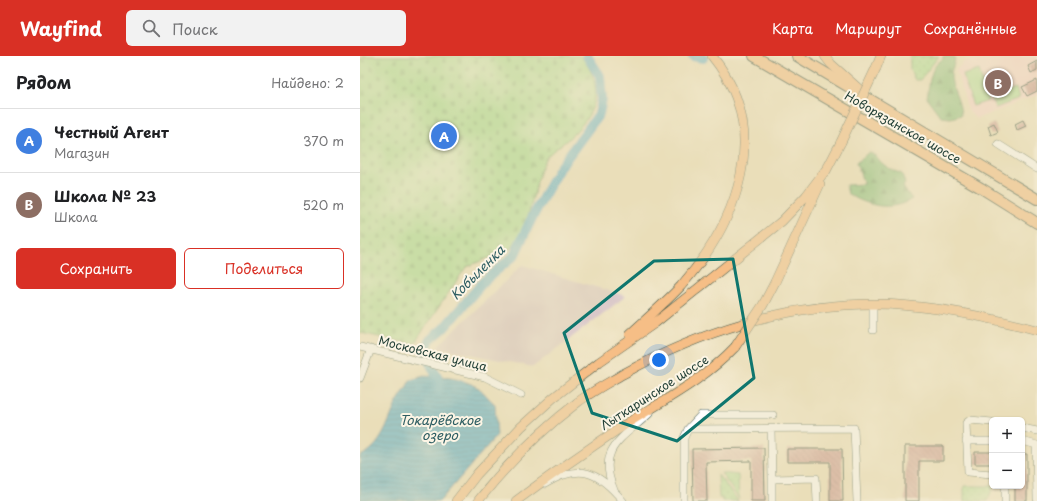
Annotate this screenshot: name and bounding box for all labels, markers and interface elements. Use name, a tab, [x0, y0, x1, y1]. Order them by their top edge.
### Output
search box	[126, 10, 406, 46]
text: Wayfind	[20, 14, 102, 42]
icon: search	[140, 17, 162, 39]
text: Поиск	[172, 17, 218, 40]
text: Карта	[772, 18, 813, 39]
text: Маршрут	[835, 18, 901, 39]
text: Сохранённые	[923, 18, 1017, 39]
pin: B	[985, 68, 1011, 98]
text: Рядом	[16, 69, 71, 95]
text: Найдено: 2	[271, 73, 344, 92]
street label: Новорязанское шоссе	[842, 86, 964, 168]
text: Честный Агент	[54, 120, 169, 143]
pin: A	[431, 121, 457, 151]
text: A	[24, 131, 34, 150]
text: 370 m	[303, 131, 344, 150]
text: Магазин	[54, 143, 110, 162]
text: Школа № 23	[54, 184, 156, 207]
text: B	[25, 195, 33, 214]
text: 520 m	[302, 195, 344, 214]
text: Школа	[54, 207, 98, 226]
water label: Кобыленка	[446, 240, 509, 303]
button: Сохранить	[16, 248, 176, 289]
button: Поделиться	[184, 248, 344, 289]
street label: Московская улица	[377, 331, 490, 375]
street label: Лыткаринское шоссе	[596, 350, 712, 434]
your location	[649, 350, 669, 370]
water label: Токарёвское озеро	[399, 410, 481, 444]
map controls	[989, 417, 1025, 489]
button: +	[989, 417, 1025, 453]
button: −	[989, 453, 1025, 489]

